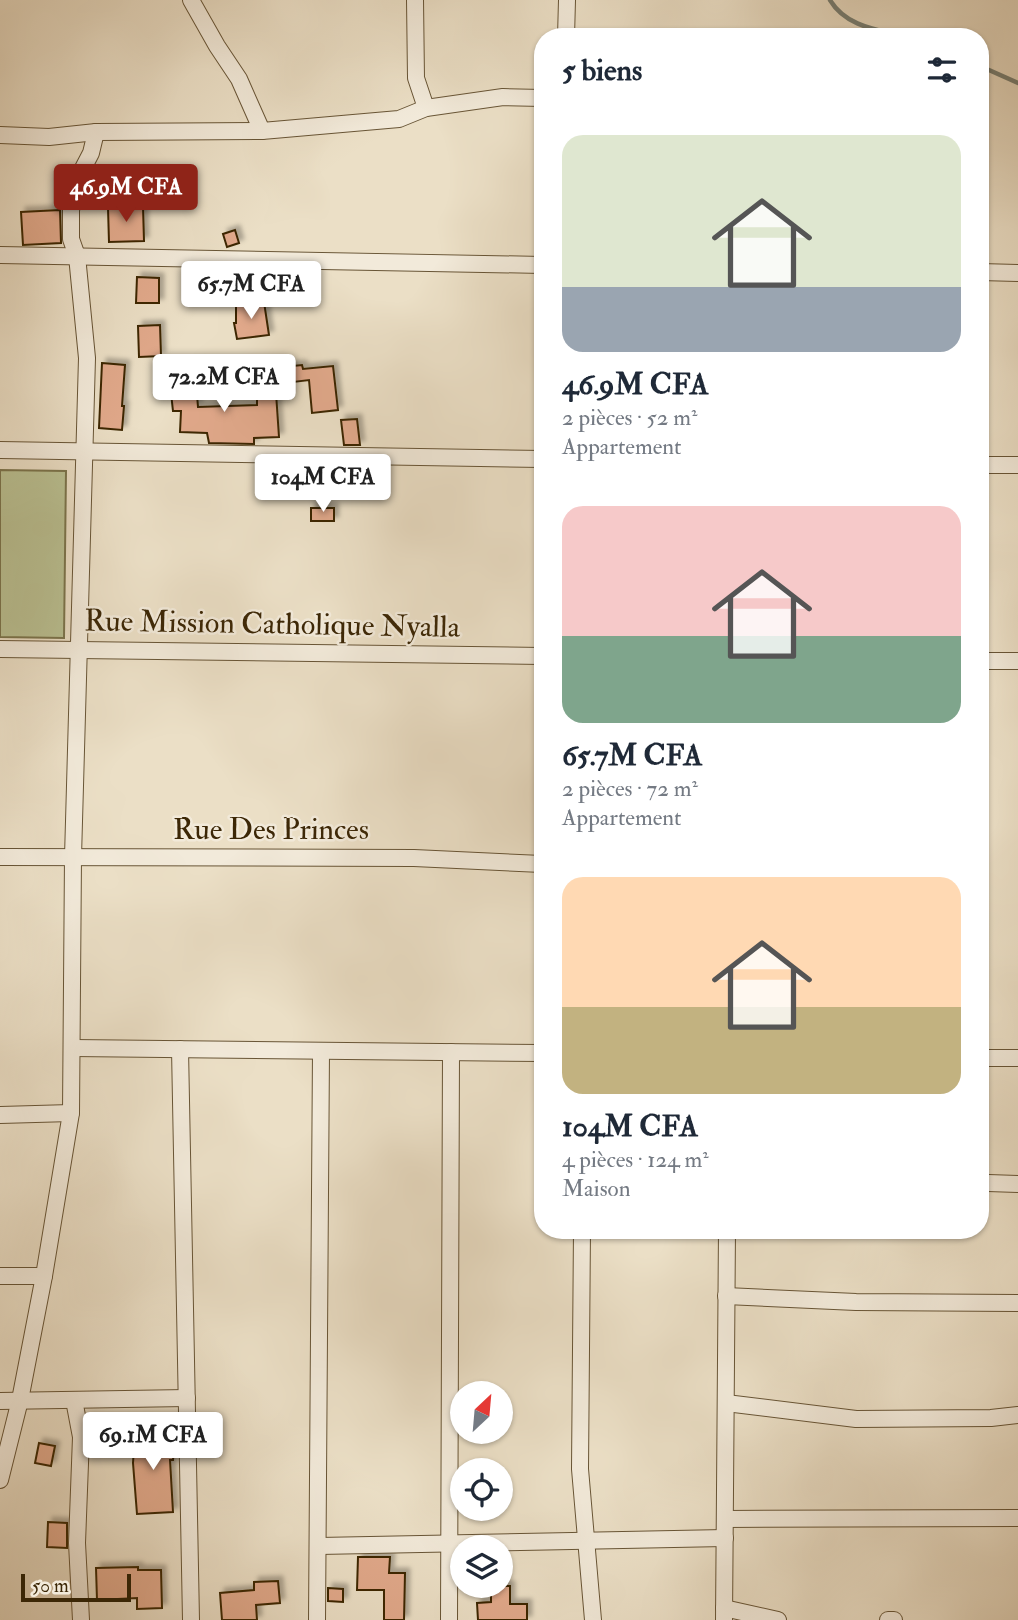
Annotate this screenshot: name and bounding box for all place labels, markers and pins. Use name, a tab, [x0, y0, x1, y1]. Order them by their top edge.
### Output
pin: 46.9M CFA	[46, 164, 206, 224]
pin: 65.7M CFA	[171, 262, 331, 321]
pin: 72.2M CFA	[144, 354, 304, 414]
pin: 104M CFA	[251, 454, 395, 514]
pin: 69.1M CFA	[73, 1412, 233, 1472]

